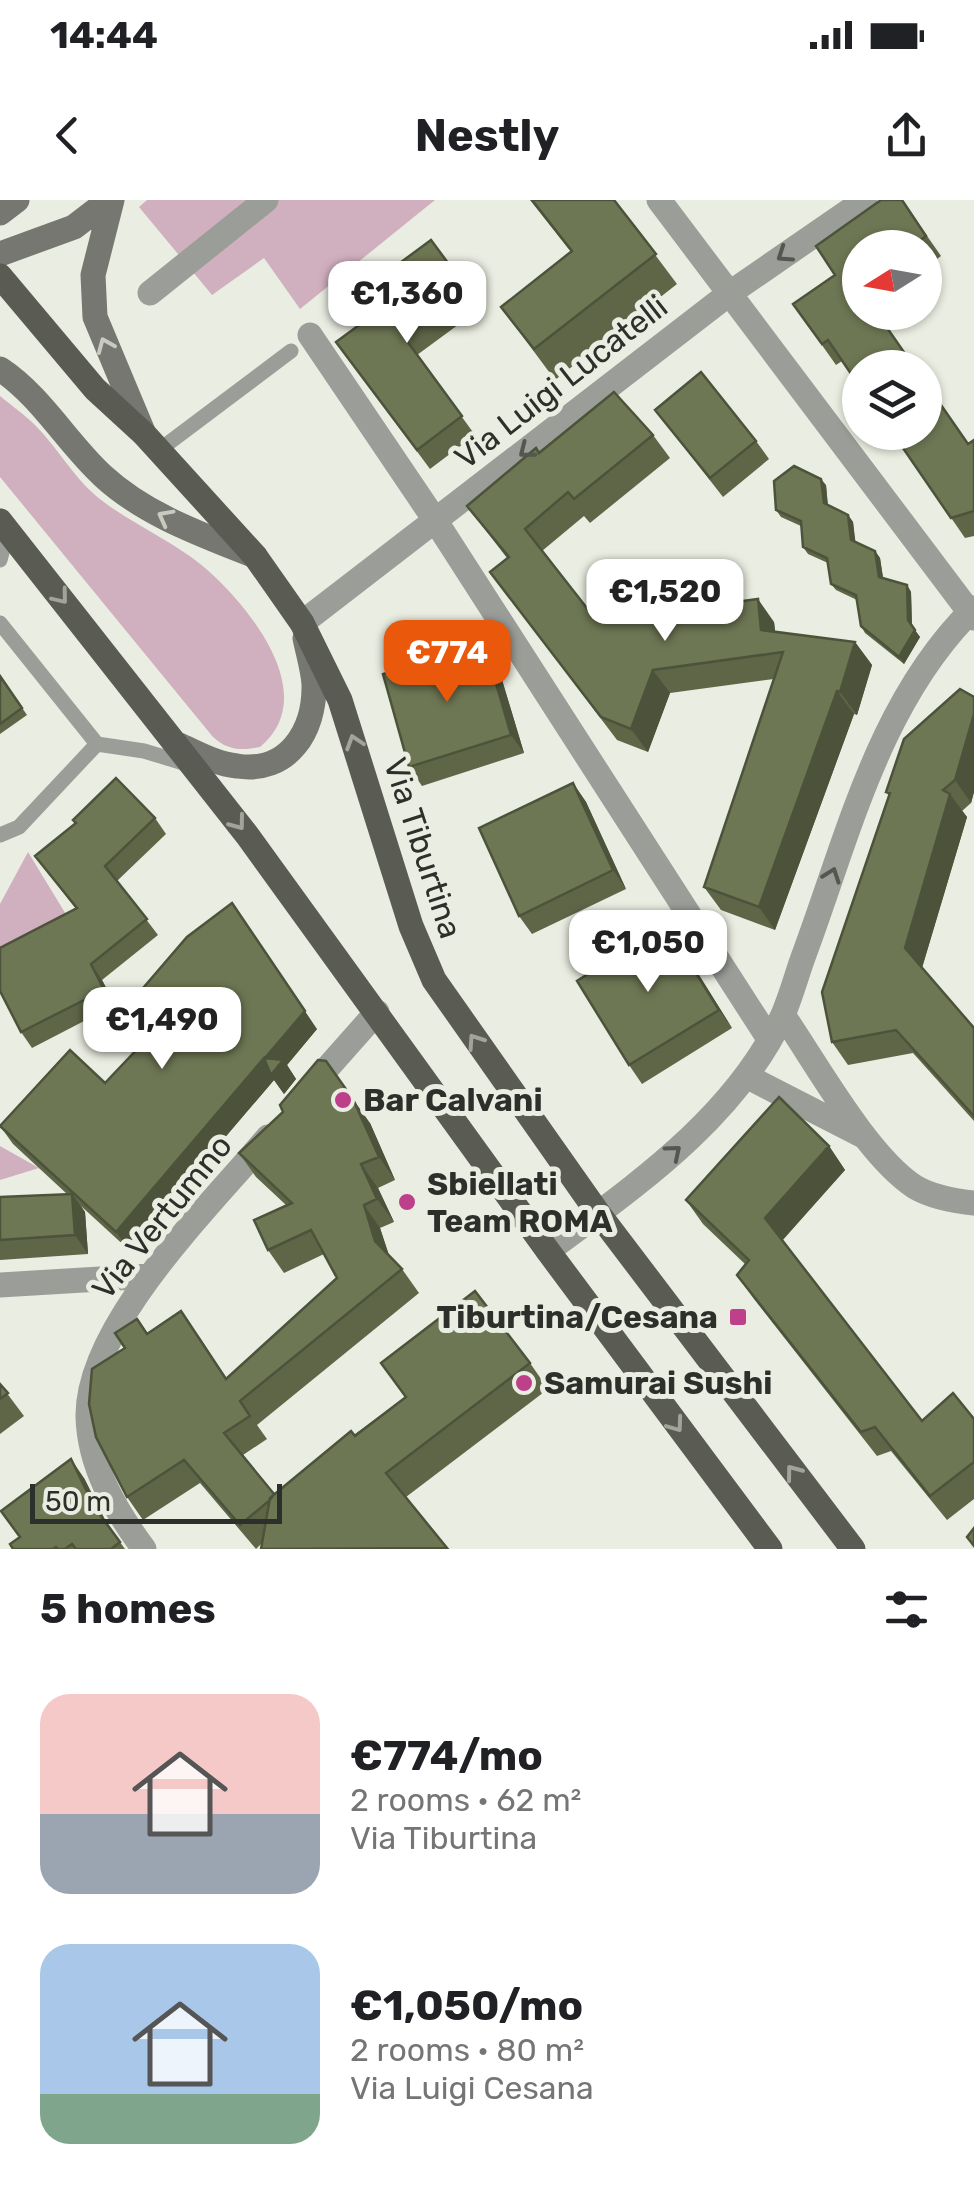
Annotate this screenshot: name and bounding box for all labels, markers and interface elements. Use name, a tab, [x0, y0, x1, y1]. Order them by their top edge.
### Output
text: 14:44	[50, 12, 158, 58]
icon: back	[40, 108, 95, 163]
icon: share	[879, 108, 934, 163]
text: Nestly	[415, 109, 559, 162]
north arrow	[842, 230, 942, 330]
map controls	[842, 230, 942, 450]
one-way arrow	[777, 242, 795, 261]
pin: €1,360	[326, 261, 488, 346]
text: €1,360	[350, 274, 464, 312]
street label: Via Luigi Lucatelli	[447, 287, 675, 477]
one-way arrow	[97, 337, 117, 355]
button: layers	[842, 350, 942, 450]
one-way arrow	[519, 439, 537, 457]
one-way arrow	[158, 510, 176, 529]
pin: €1,520	[584, 559, 746, 644]
text: €1,520	[608, 572, 722, 610]
one-way arrow	[49, 586, 67, 604]
pin: €774	[388, 620, 506, 705]
text: €774	[406, 633, 488, 671]
one-way arrow	[346, 735, 366, 752]
street label: Via Tiburtina	[376, 753, 470, 943]
one-way arrow	[226, 812, 243, 830]
one-way arrow	[820, 867, 841, 884]
pin: €1,050	[567, 910, 729, 995]
text: €1,050	[591, 923, 705, 961]
pin: €1,490	[81, 987, 243, 1072]
text: €1,490	[105, 1000, 219, 1038]
one-way arrow	[469, 1034, 488, 1052]
place label: Bar Calvani	[363, 1081, 543, 1119]
marker: Bar Calvani	[332, 1089, 354, 1111]
street label: Via Vertumno	[84, 1127, 240, 1307]
one-way arrow	[662, 1146, 680, 1164]
place label: Sbiellati Team ROMA	[427, 1165, 613, 1240]
marker: Sbiellati Team ROMA	[396, 1191, 418, 1213]
place label: Tiburtina/Cesana	[436, 1298, 718, 1336]
marker: Tiburtina/Cesana	[727, 1306, 749, 1328]
place label: Samurai Sushi	[544, 1364, 772, 1402]
marker: Samurai Sushi	[513, 1372, 535, 1394]
one-way arrow	[664, 1414, 682, 1432]
one-way arrow	[788, 1465, 805, 1483]
scale bar	[30, 1479, 282, 1524]
text: 50 m	[45, 1485, 111, 1518]
icon: filters	[879, 1582, 934, 1637]
text: 5 homes	[40, 1584, 216, 1634]
text: €774/mo	[350, 1731, 543, 1781]
icon: home	[120, 1734, 240, 1854]
text: 2 rooms · 62 m²	[350, 1781, 582, 1819]
text: Via Tiburtina	[350, 1819, 537, 1857]
text: €1,050/mo	[350, 1981, 583, 2031]
icon: home	[120, 1984, 240, 2104]
text: 2 rooms · 80 m²	[350, 2031, 584, 2069]
text: Via Luigi Cesana	[350, 2069, 594, 2107]

